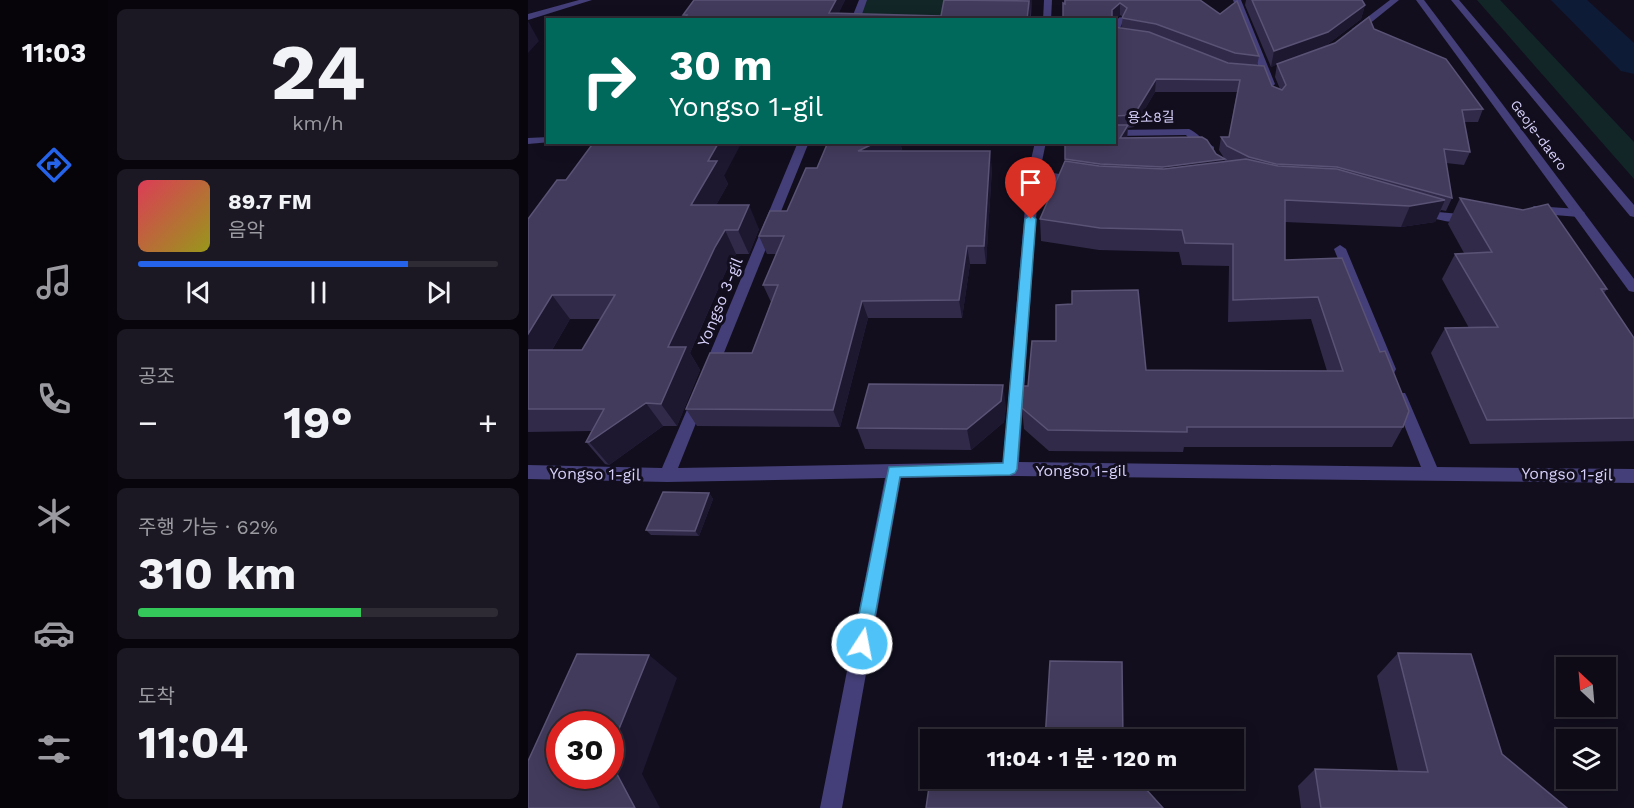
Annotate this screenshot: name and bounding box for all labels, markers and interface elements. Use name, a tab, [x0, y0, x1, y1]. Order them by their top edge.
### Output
text: 24	[270, 26, 366, 118]
text: 11:03	[22, 37, 86, 69]
text: 30 m	[669, 41, 773, 90]
icon: right	[570, 42, 648, 120]
text: Yongso 1-gil	[669, 91, 823, 123]
street label: Geoje-daero	[1507, 97, 1571, 173]
street label: 용소8길	[1127, 109, 1175, 125]
text: km/h	[292, 111, 344, 135]
icon: directions	[33, 144, 75, 186]
pin	[1005, 157, 1056, 219]
icon: arrive	[1014, 166, 1047, 199]
text: 89.7 FM	[228, 189, 312, 214]
text: 음악	[228, 218, 265, 242]
street label: Yongso 3-gil	[693, 254, 747, 349]
icon: music	[33, 261, 75, 303]
icon: previous	[182, 276, 215, 309]
icon: pause	[302, 276, 335, 309]
icon: next	[422, 276, 455, 309]
text: 공조	[138, 364, 175, 388]
icon: phone	[33, 378, 75, 420]
text: 19°	[283, 396, 353, 449]
text: −	[138, 403, 158, 442]
text: +	[478, 403, 498, 442]
street label: Yongso 1-gil	[1035, 461, 1127, 480]
street label: Yongso 1-gil	[549, 464, 641, 484]
street label: Yongso 1-gil	[1521, 464, 1613, 484]
icon: climate	[33, 495, 75, 537]
text: 주행 가능 · 62%	[138, 515, 278, 539]
text: 310 km	[138, 547, 296, 600]
icon: car	[33, 612, 75, 654]
position arrow	[830, 612, 894, 676]
north arrow	[1556, 657, 1616, 717]
map controls	[1556, 657, 1616, 789]
text: 도착	[138, 684, 175, 708]
speed limit sign: 30	[546, 711, 624, 789]
text: 11:04	[138, 716, 248, 769]
icon: filters	[33, 728, 75, 770]
button: layers	[1556, 729, 1616, 789]
text: 11:04 · 1 분 · 120 m	[987, 746, 1177, 771]

